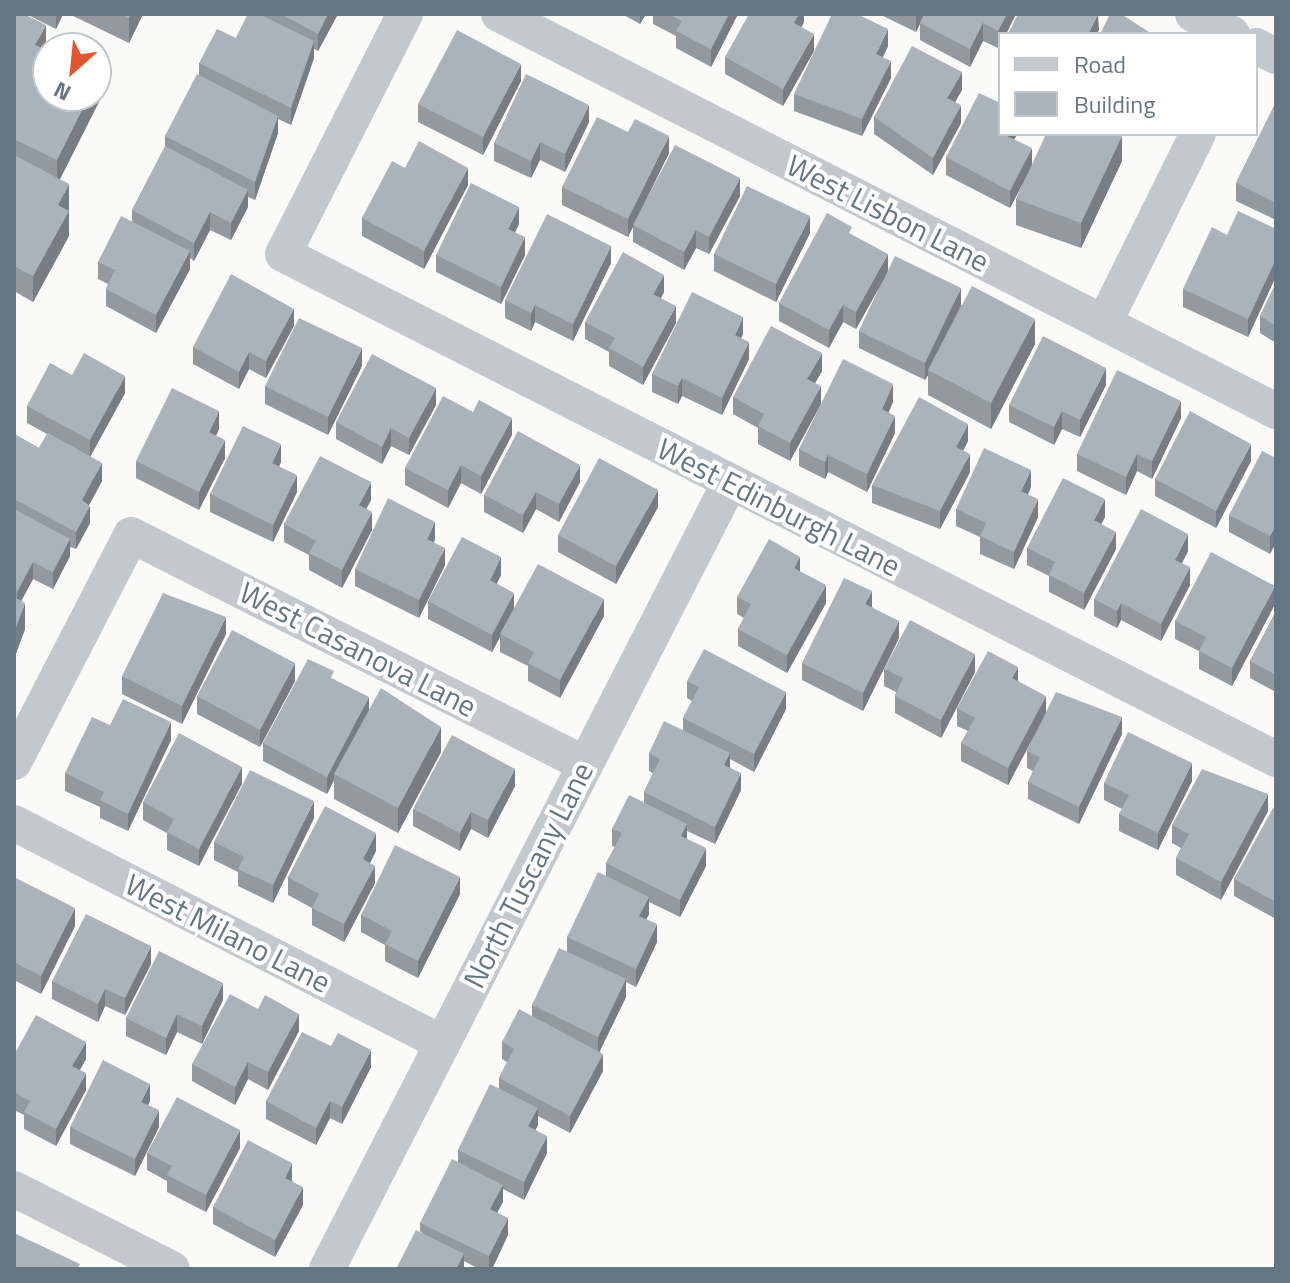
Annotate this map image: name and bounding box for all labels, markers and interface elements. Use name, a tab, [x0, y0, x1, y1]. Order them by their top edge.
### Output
north arrow	[32, 32, 112, 112]
legend	[998, 32, 1258, 136]
text: Road	[1074, 46, 1126, 82]
text: N	[48, 73, 77, 110]
text: Building	[1074, 86, 1156, 122]
street label: West Lisbon Lane	[781, 147, 995, 279]
street label: West Edinburgh Lane	[652, 430, 906, 584]
street label: West Casanova Lane	[234, 574, 482, 724]
street label: North Tuscany Lane	[456, 756, 600, 994]
street label: West Milano Lane	[120, 866, 336, 1000]

